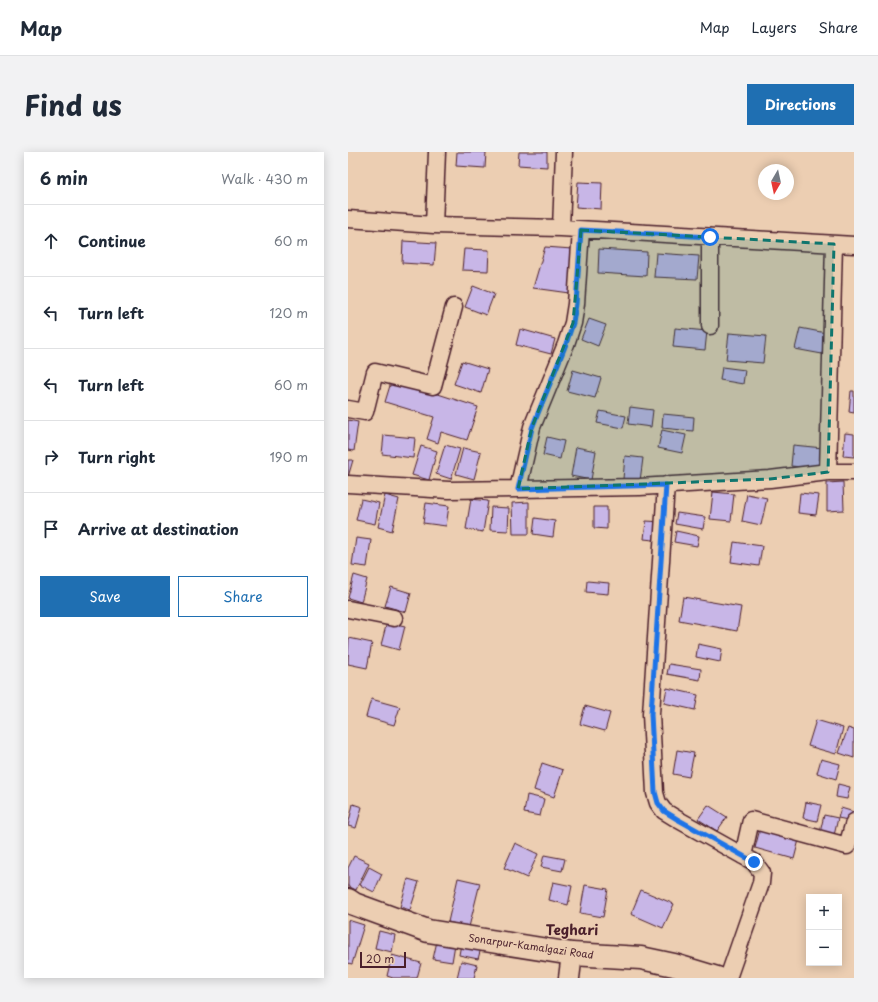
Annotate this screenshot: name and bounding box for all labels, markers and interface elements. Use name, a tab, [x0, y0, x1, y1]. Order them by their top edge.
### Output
text: Map	[20, 14, 62, 42]
text: Map	[700, 17, 730, 38]
text: Layers	[752, 17, 797, 38]
text: Share	[819, 17, 858, 38]
text: Find us	[24, 83, 122, 126]
button: Directions	[747, 84, 854, 125]
north arrow	[758, 164, 794, 200]
text: 6 min	[40, 165, 88, 191]
text: Walk · 430 m	[221, 169, 308, 188]
route start	[701, 228, 719, 246]
text: Continue	[78, 229, 146, 252]
icon: ahead	[40, 230, 62, 252]
text: 60 m	[274, 231, 308, 250]
text: Turn left	[78, 301, 144, 324]
icon: left	[40, 302, 62, 324]
text: 120 m	[269, 303, 308, 322]
text: Turn left	[78, 373, 144, 396]
icon: left	[40, 374, 62, 396]
text: 60 m	[274, 375, 308, 394]
text: Turn right	[78, 445, 155, 468]
icon: right	[40, 446, 62, 468]
text: 190 m	[269, 447, 308, 466]
text: Arrive at destination	[78, 517, 239, 540]
icon: arrive	[40, 518, 62, 540]
button: Save	[40, 576, 170, 617]
button: Share	[178, 576, 308, 617]
route end	[745, 853, 763, 871]
map controls	[806, 894, 842, 966]
button: +	[806, 894, 842, 930]
district label: Teghari	[546, 919, 598, 940]
street label: Sonarpur-Kamalgazi Road	[467, 929, 595, 962]
button: −	[806, 930, 842, 966]
scale bar	[360, 950, 406, 969]
text: 20 m	[366, 950, 394, 967]

